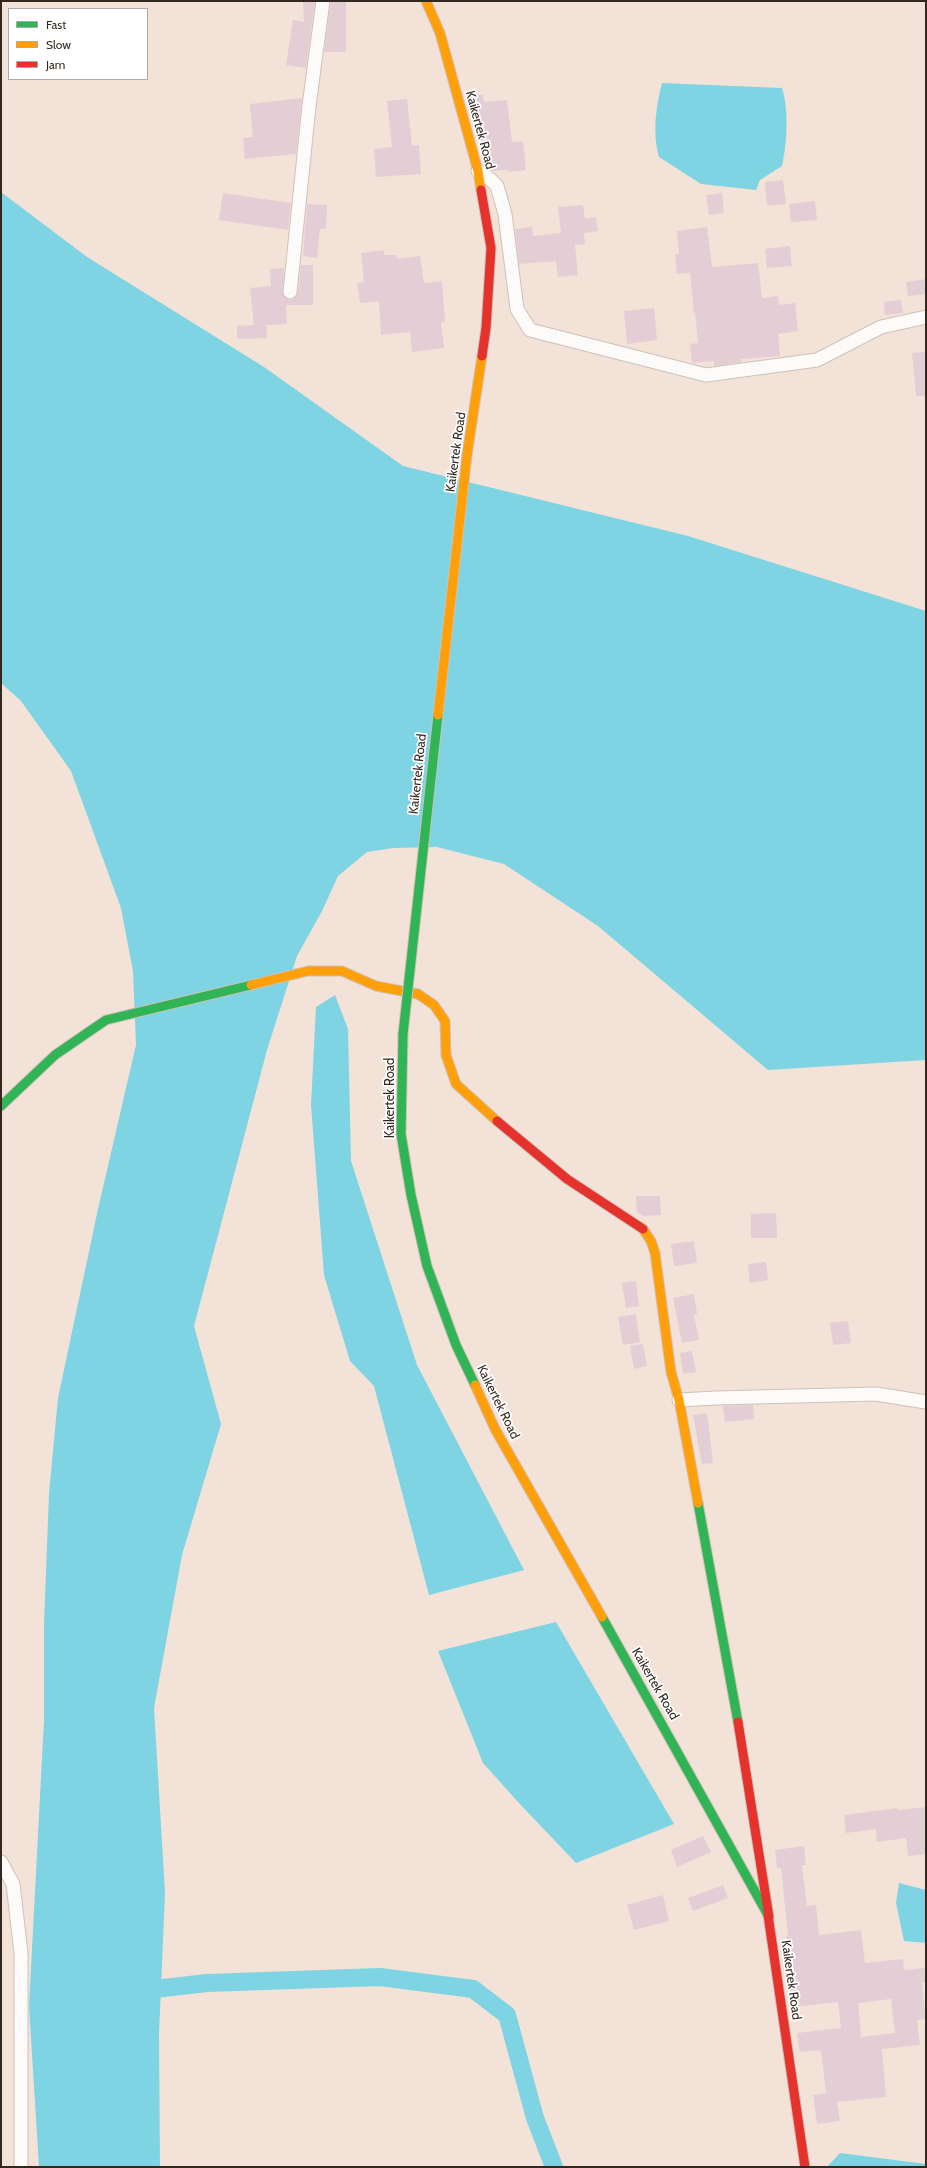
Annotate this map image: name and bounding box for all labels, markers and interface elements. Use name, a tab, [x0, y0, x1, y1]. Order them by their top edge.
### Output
legend	[8, 8, 148, 80]
text: Fast	[46, 17, 66, 32]
text: Slow	[46, 37, 71, 52]
text: Jam	[46, 57, 65, 72]
street label: Kaikertek Road	[462, 89, 498, 171]
street label: Kaikertek Road	[443, 411, 469, 493]
street label: Kaikertek Road	[406, 733, 430, 815]
street label: Kaikertek Road	[382, 1058, 398, 1138]
street label: Kaikertek Road	[473, 1362, 523, 1442]
street label: Kaikertek Road	[628, 1645, 682, 1723]
street label: Kaikertek Road	[778, 1939, 804, 2021]

